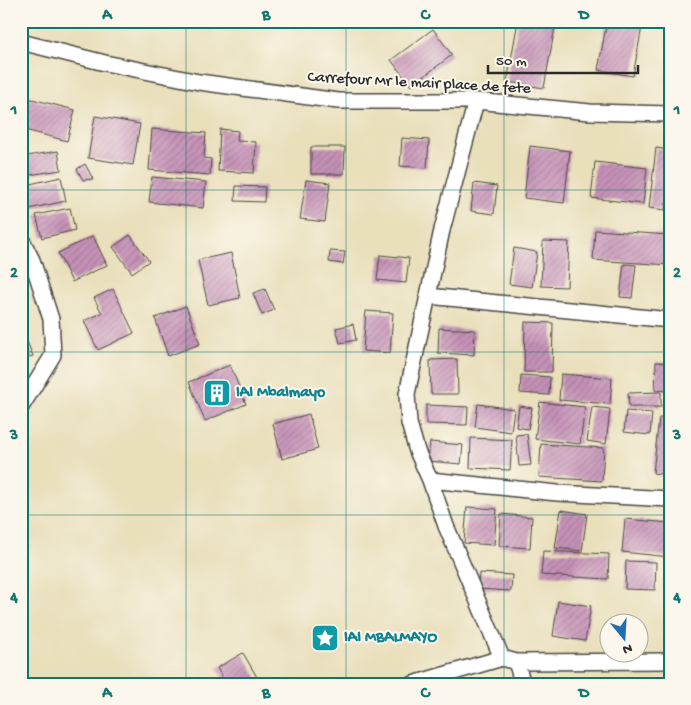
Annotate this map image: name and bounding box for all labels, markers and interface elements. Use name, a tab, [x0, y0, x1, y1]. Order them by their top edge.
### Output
text: A	[101, 7, 113, 26]
text: B	[261, 7, 271, 26]
text: C	[420, 7, 431, 26]
text: D	[577, 7, 590, 26]
scale bar	[488, 42, 638, 74]
text: 50 m	[496, 53, 527, 71]
street label: Carrefour Mr le mair place de fete	[307, 69, 532, 99]
text: 1	[10, 102, 17, 121]
text: 1	[673, 102, 680, 121]
text: 2	[10, 265, 18, 284]
text: 2	[673, 265, 681, 284]
building icon: IAI Mbalmayo	[202, 378, 232, 408]
place label: IAI Mbalmayo	[236, 384, 326, 403]
text: 3	[9, 427, 18, 446]
text: 3	[672, 427, 681, 446]
text: 4	[9, 590, 18, 609]
text: 4	[672, 590, 681, 609]
north arrow	[598, 612, 648, 662]
place icon: IAI MBALMAYO	[310, 623, 340, 653]
place label: IAI MBALMAYO	[344, 629, 437, 648]
text: N	[620, 638, 634, 657]
text: A	[101, 685, 113, 704]
text: B	[261, 685, 271, 704]
text: C	[420, 685, 431, 704]
text: D	[577, 685, 590, 704]

